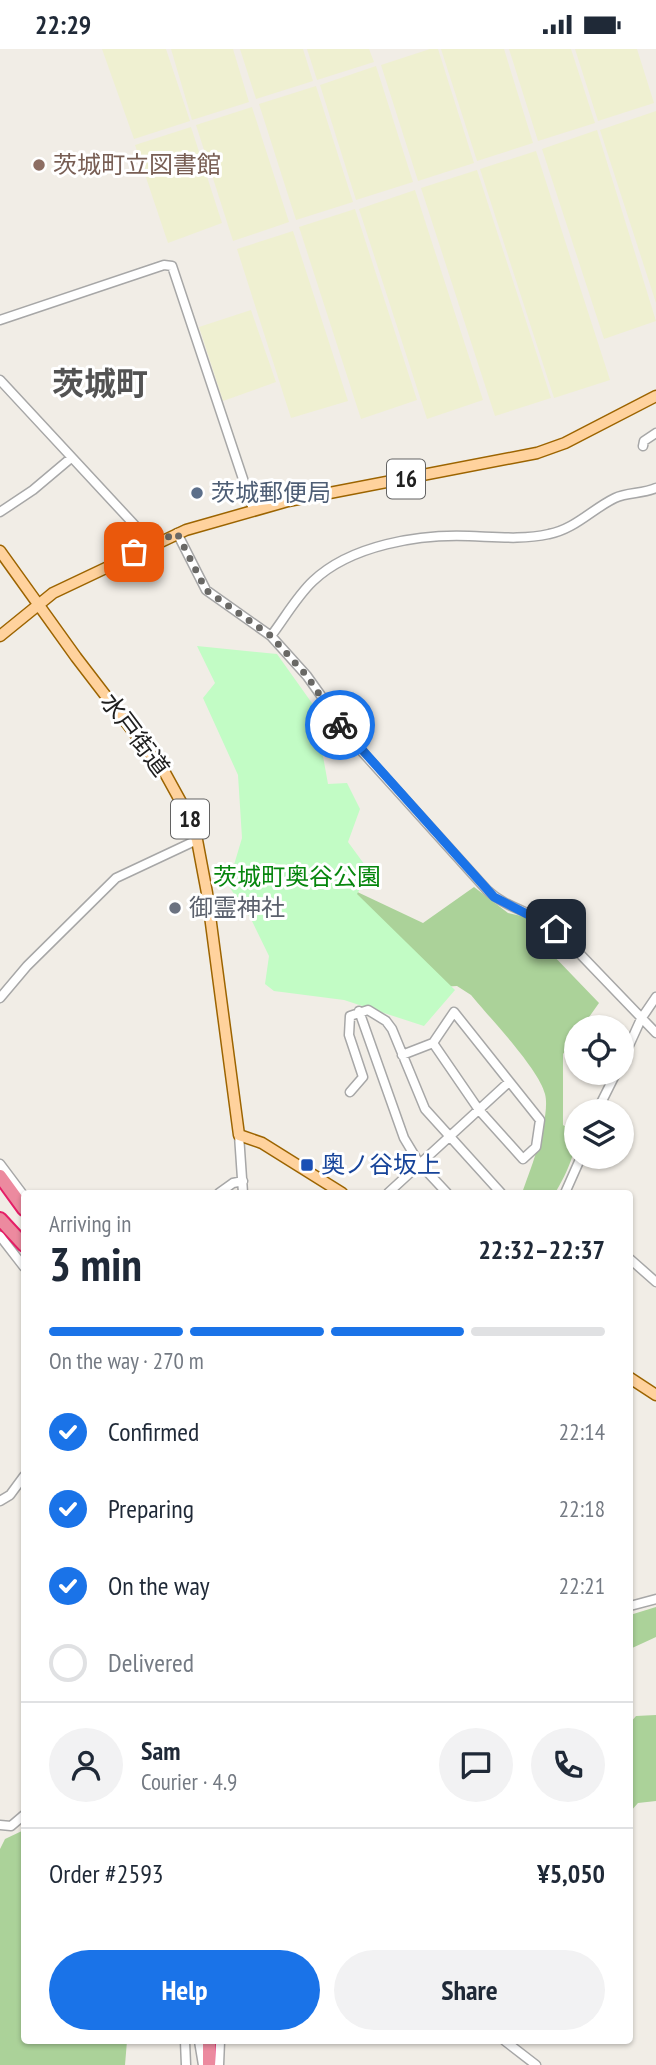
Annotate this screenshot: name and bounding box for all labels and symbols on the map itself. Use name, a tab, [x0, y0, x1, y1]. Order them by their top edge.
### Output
place label: 茨城町立図書館	[53, 149, 221, 180]
marker: 茨城町立図書館	[31, 157, 47, 173]
district label: 茨城町	[52, 362, 148, 404]
road number: 16	[387, 459, 425, 499]
place label: 茨城郵便局	[211, 477, 331, 508]
marker: 茨城郵便局	[189, 485, 205, 501]
pin	[104, 522, 164, 582]
street label: 水戸街道	[94, 687, 177, 782]
courier	[305, 690, 375, 760]
road number: 18	[171, 799, 209, 839]
park label: 茨城町奥谷公園	[213, 861, 381, 892]
place label: 御霊神社	[189, 892, 285, 923]
pin	[526, 899, 586, 959]
marker: 御霊神社	[167, 900, 183, 916]
place label: 奥ノ谷坂上	[321, 1149, 441, 1180]
marker: 奥ノ谷坂上	[299, 1157, 315, 1173]

